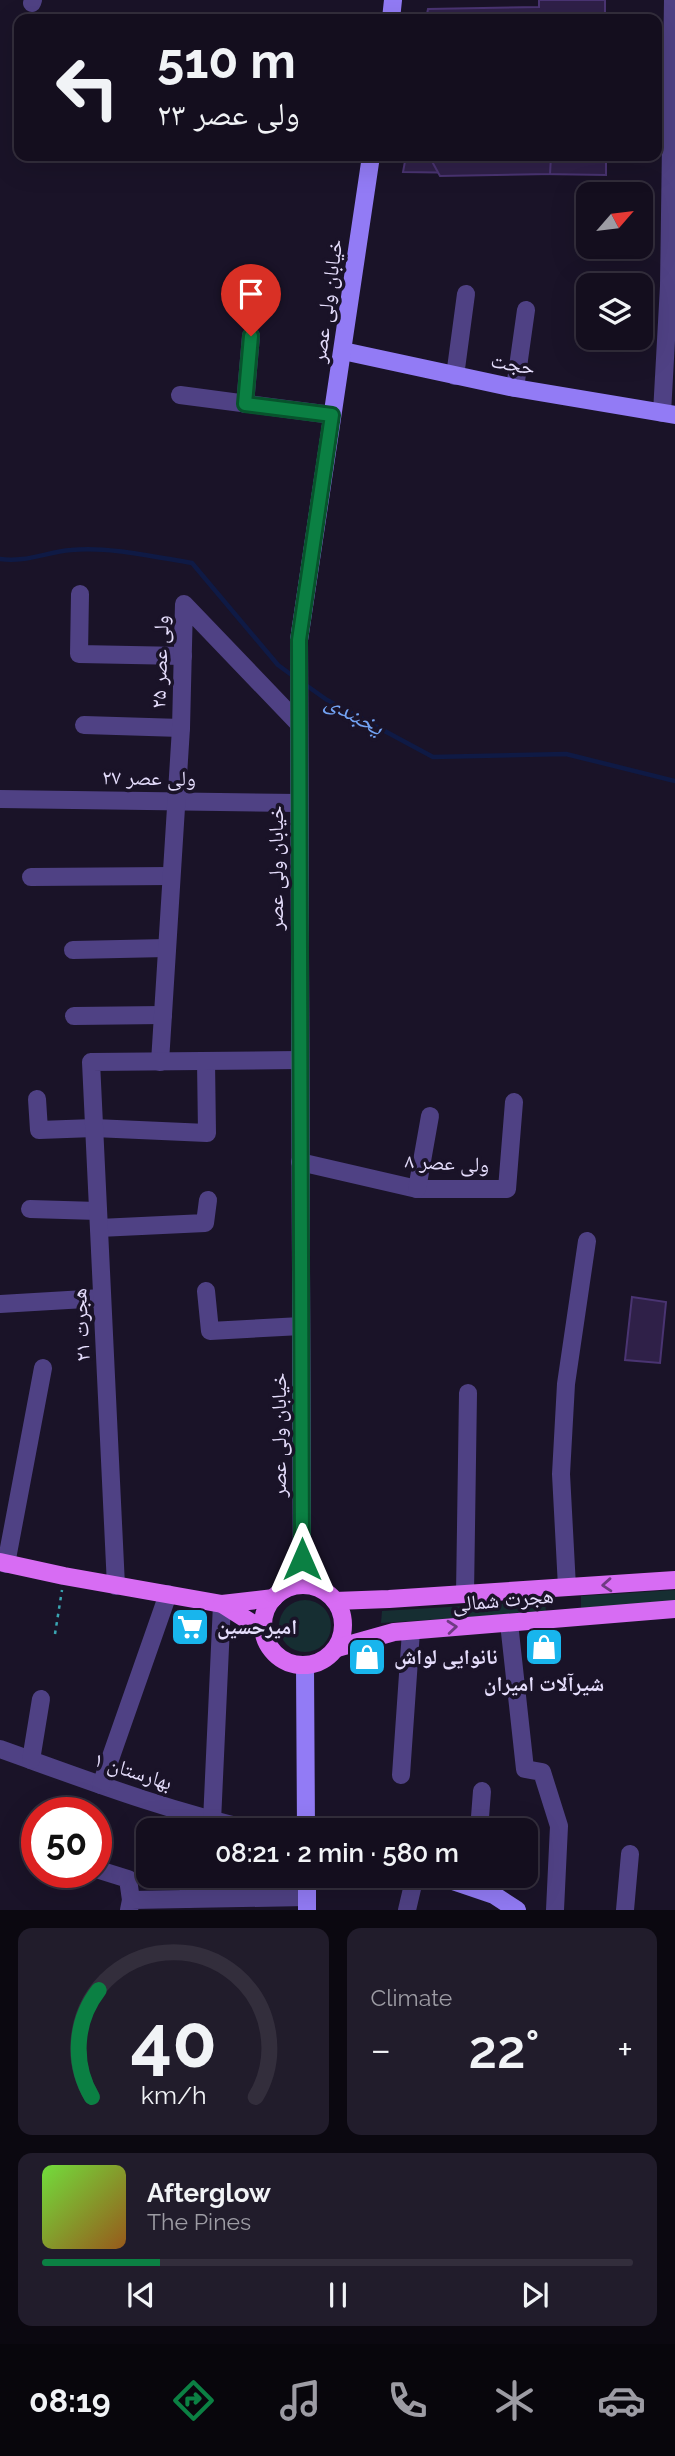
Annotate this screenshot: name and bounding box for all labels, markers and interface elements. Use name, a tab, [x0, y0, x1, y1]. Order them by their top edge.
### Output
text: 510 m	[157, 32, 296, 89]
icon: left	[42, 42, 133, 133]
text: ولی عصر ۲۳	[157, 95, 300, 132]
north arrow	[576, 182, 653, 259]
map controls	[576, 182, 653, 350]
street label: خیابان ولی عصر	[305, 238, 349, 365]
pin	[221, 264, 281, 336]
button: layers	[576, 273, 653, 350]
icon: arrive	[232, 275, 270, 313]
street label: حجت	[489, 347, 537, 380]
street label: ولی عصر ۲۵	[145, 615, 175, 709]
water label: یخبندی	[321, 687, 390, 743]
street label: ولی عصر ۲۷	[102, 764, 196, 792]
street label: خیابان ولی عصر	[263, 806, 289, 931]
street label: ولی عصر ۸	[404, 1148, 490, 1178]
street label: هجرت ۲۱	[66, 1288, 95, 1362]
street label: خیابان ولی عصر	[266, 1373, 292, 1498]
position arrow	[265, 1522, 339, 1596]
one-way arrow	[601, 1577, 612, 1592]
street label: هجرت شمالی	[451, 1583, 555, 1617]
supermarket icon: امیرحسین	[169, 1606, 211, 1648]
place label: امیرحسین	[217, 1614, 297, 1640]
one-way arrow	[447, 1620, 458, 1635]
shop icon: شیرآلات امیران	[523, 1626, 565, 1668]
shop icon: نانوایی لواش	[346, 1636, 388, 1678]
place label: نانوایی لواش	[394, 1644, 498, 1670]
place label: شیرآلات امیران	[484, 1671, 604, 1696]
street label: بهارستان ۱	[91, 1746, 176, 1795]
speed limit sign: 50	[21, 1797, 112, 1888]
text: 08:21 · 2 min · 580 m	[215, 1838, 459, 1868]
text: Climate	[371, 1984, 452, 2011]
text: 40	[130, 2000, 216, 2085]
text: 22°	[469, 2019, 540, 2080]
text: −	[371, 2027, 391, 2072]
text: +	[617, 2027, 633, 2072]
text: km/h	[140, 2080, 206, 2110]
text: Afterglow	[147, 2178, 271, 2208]
text: The Pines	[147, 2208, 251, 2235]
icon: previous	[122, 2276, 160, 2314]
icon: pause	[319, 2276, 357, 2314]
icon: next	[516, 2276, 554, 2314]
icon: directions	[169, 2376, 218, 2425]
icon: music	[276, 2376, 325, 2425]
icon: phone	[383, 2376, 432, 2425]
icon: climate	[490, 2376, 539, 2425]
icon: car	[597, 2376, 646, 2425]
text: 08:19	[29, 2382, 111, 2419]

